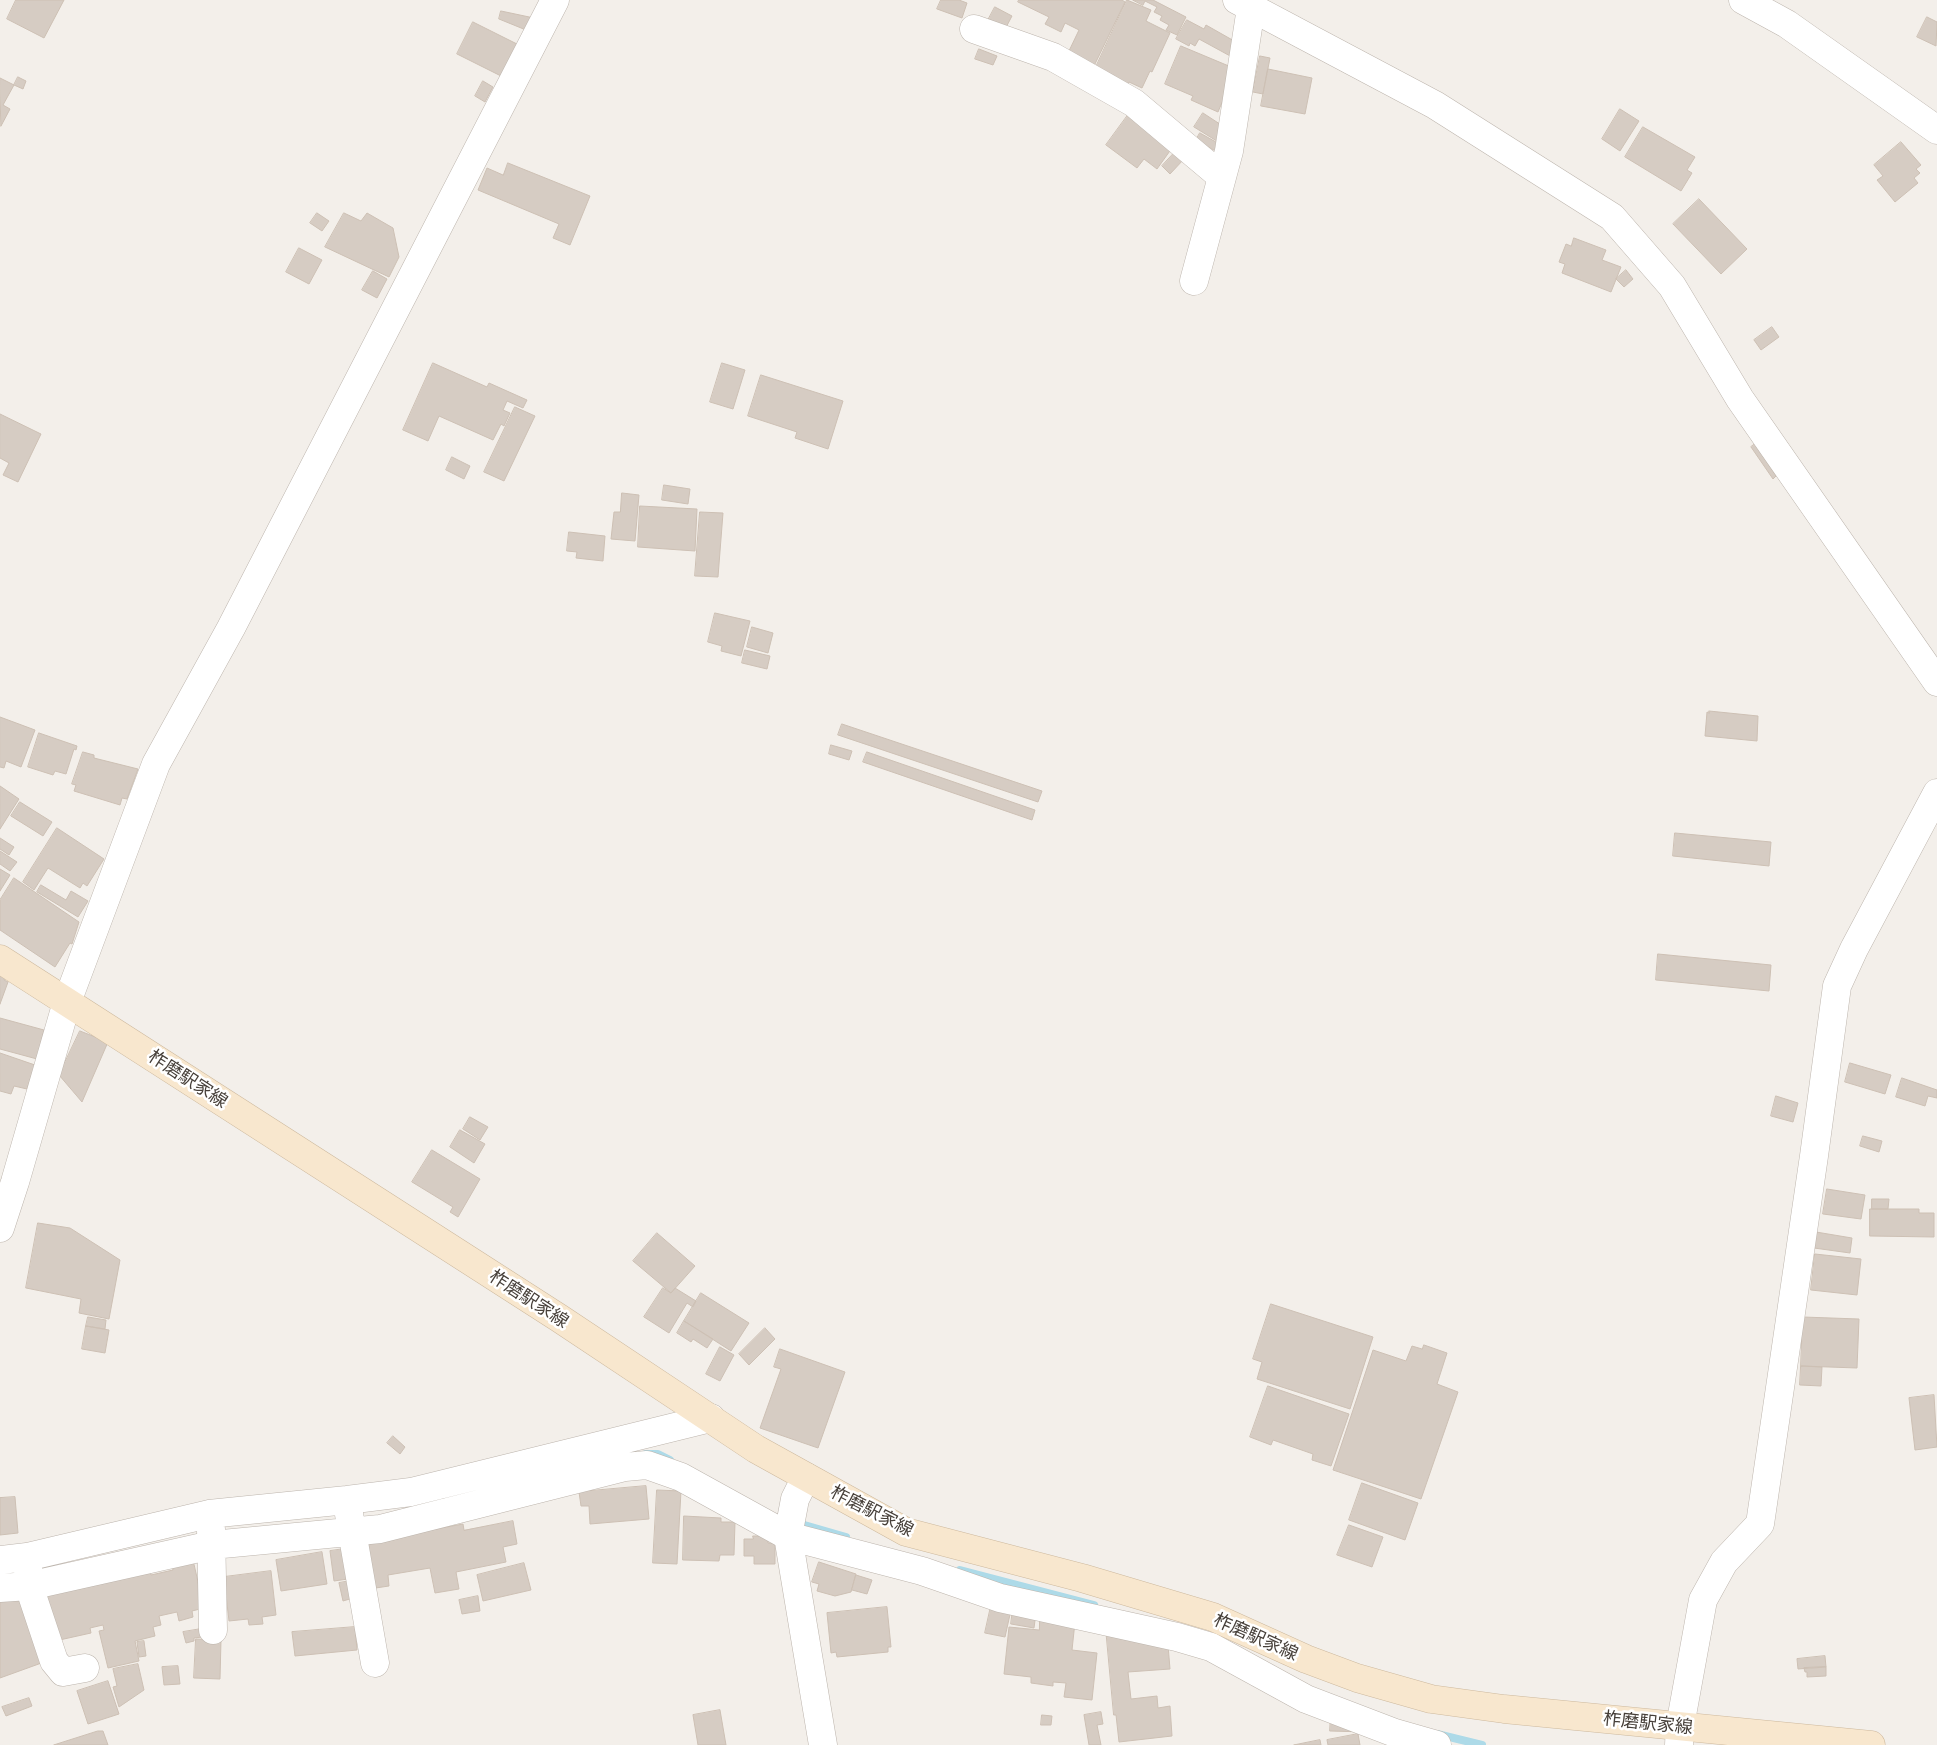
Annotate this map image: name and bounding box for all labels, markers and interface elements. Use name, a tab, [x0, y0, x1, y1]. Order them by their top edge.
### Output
street label: 柞磨駅家線	[144, 1045, 232, 1113]
street label: 柞磨駅家線	[485, 1265, 573, 1333]
street label: 柞磨駅家線	[827, 1481, 917, 1541]
street label: 柞磨駅家線	[1210, 1609, 1302, 1665]
street label: 柞磨駅家線	[1602, 1708, 1694, 1738]

